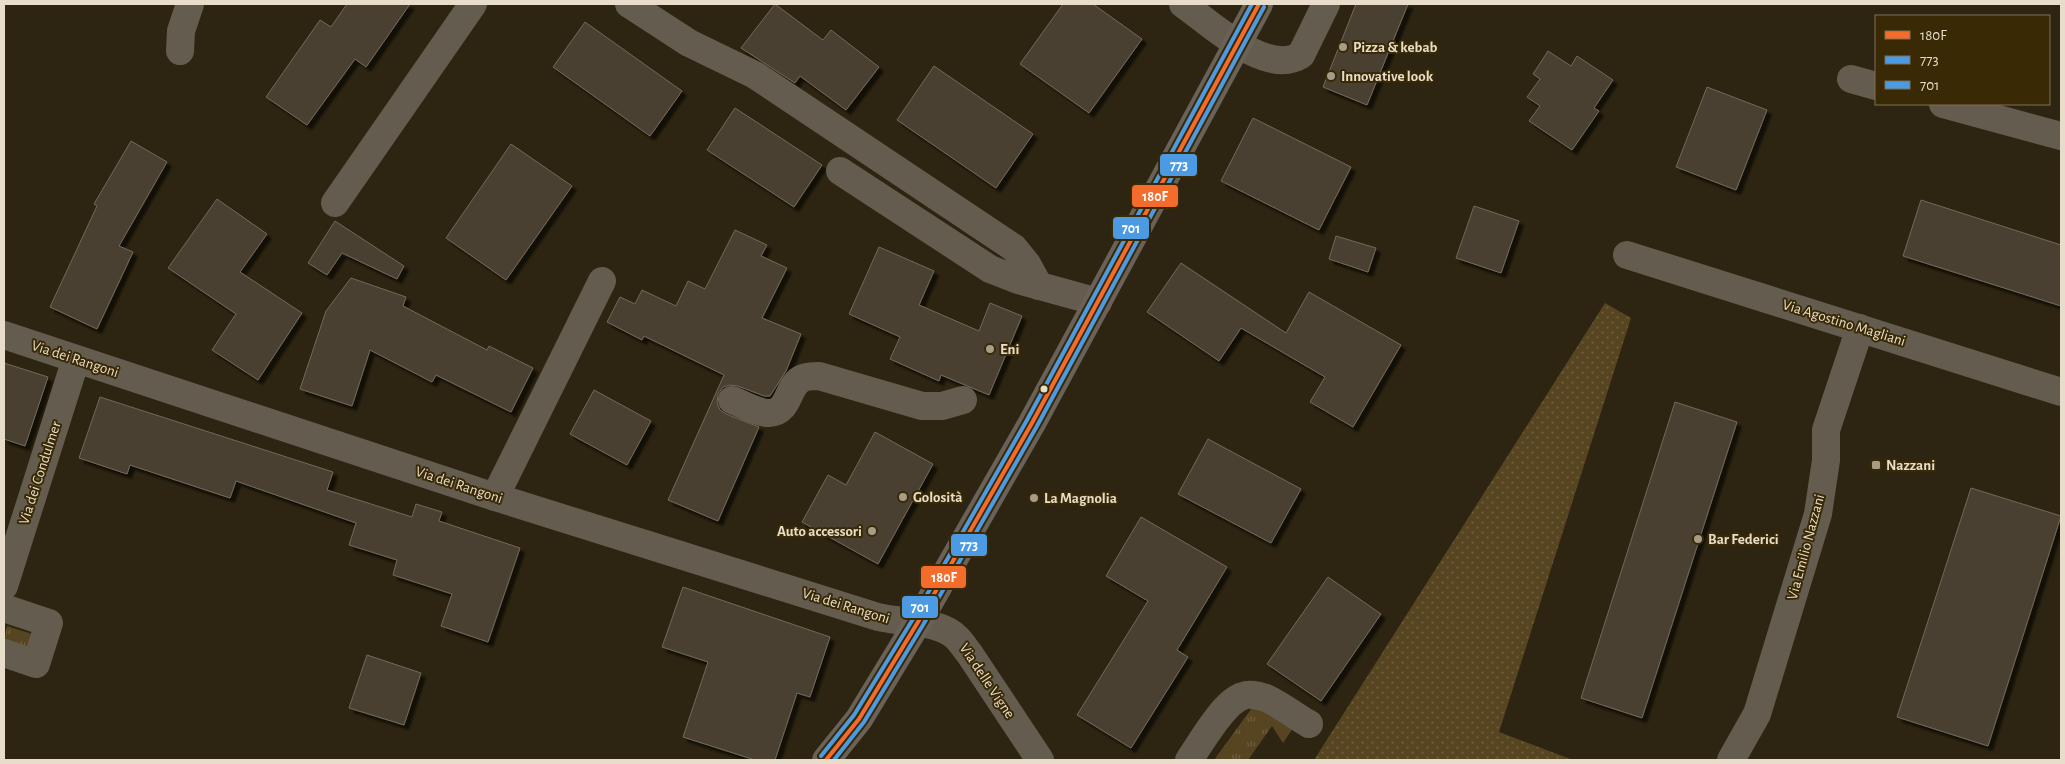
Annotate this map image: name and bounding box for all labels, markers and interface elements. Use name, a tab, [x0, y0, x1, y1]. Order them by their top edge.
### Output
legend	[1875, 15, 2050, 105]
text: 180F	[1920, 28, 1947, 43]
place label: Pizza & kebab	[1353, 40, 1438, 55]
marker: Pizza & kebab	[1337, 41, 1349, 53]
text: 773	[1920, 53, 1939, 68]
place label: Innovative look	[1341, 69, 1434, 84]
marker: Innovative look	[1325, 70, 1337, 82]
text: 701	[1920, 78, 1939, 93]
line badge: 773	[1159, 153, 1198, 177]
text: 773	[1170, 159, 1188, 173]
line badge: 180F	[1131, 184, 1179, 208]
text: 180F	[1142, 190, 1168, 204]
line badge: 701	[1112, 216, 1150, 240]
text: 701	[1122, 222, 1140, 236]
street label: Via Agostino Magliani	[1781, 297, 1907, 349]
street label: Via dei Rangoni	[30, 338, 120, 380]
place label: Eni	[1000, 342, 1019, 357]
marker: Eni	[984, 343, 996, 355]
unlabelled marker	[1039, 384, 1049, 394]
street label: Via dei Condulmer	[16, 419, 64, 527]
place label: Nazzani	[1886, 458, 1935, 473]
marker: Nazzani	[1870, 459, 1882, 471]
street label: Via dei Rangoni	[414, 464, 504, 506]
place label: Golosità	[913, 490, 962, 505]
marker: Golosità	[897, 491, 909, 503]
place label: La Magnolia	[1044, 491, 1117, 506]
marker: La Magnolia	[1028, 492, 1040, 504]
street label: Via Emilio Nazzani	[1785, 493, 1827, 601]
place label: Auto accessori	[777, 524, 862, 539]
marker: Auto accessori	[866, 525, 878, 537]
place label: Bar Federici	[1708, 532, 1779, 547]
line badge: 773	[950, 533, 988, 557]
marker: Bar Federici	[1692, 533, 1704, 545]
text: 773	[960, 539, 978, 553]
line badge: 180F	[920, 565, 967, 589]
text: 180F	[931, 571, 957, 585]
street label: Via dei Rangoni	[800, 586, 892, 626]
line badge: 701	[901, 595, 939, 619]
text: 701	[911, 601, 929, 615]
street label: Via delle Vigne	[956, 641, 1018, 721]

